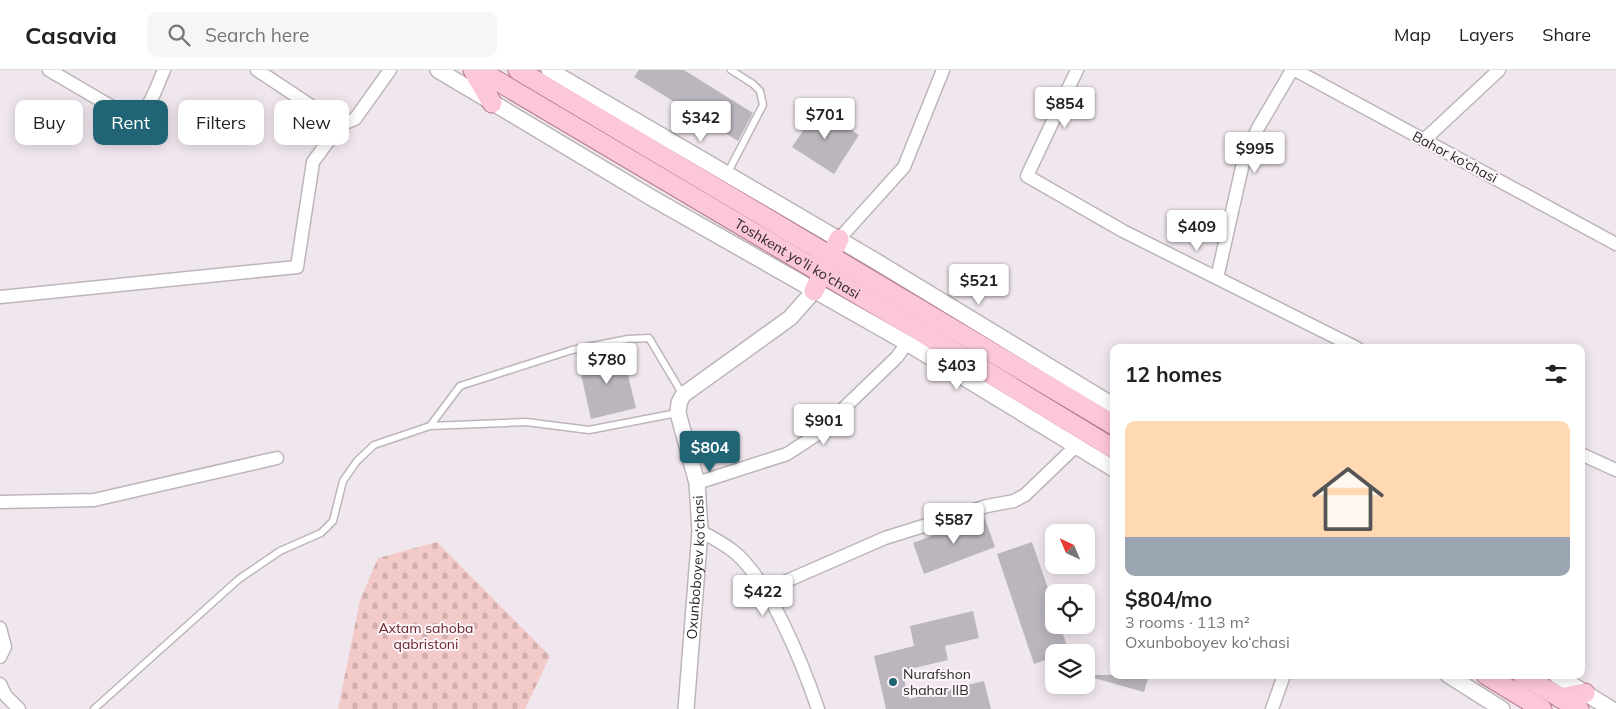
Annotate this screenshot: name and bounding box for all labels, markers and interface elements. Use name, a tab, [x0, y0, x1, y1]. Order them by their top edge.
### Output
search box	[147, 12, 497, 57]
text: Casavia	[25, 20, 117, 50]
icon: search	[165, 21, 193, 49]
text: Search here	[205, 23, 309, 47]
text: Map	[1394, 23, 1431, 46]
text: Layers	[1459, 23, 1514, 46]
text: Share	[1542, 23, 1591, 46]
pin: $854	[1035, 87, 1095, 129]
text: $854	[1046, 93, 1084, 113]
pin: $701	[795, 98, 855, 140]
chip: Buy	[15, 100, 83, 145]
chip: Rent	[93, 100, 168, 145]
chip: Filters	[178, 100, 264, 145]
chip: New	[274, 100, 349, 145]
pin: $342	[671, 100, 731, 143]
text: $701	[806, 104, 844, 124]
text: $342	[682, 107, 720, 127]
street label: Bahor ko‘chasi	[1409, 127, 1501, 187]
pin: $995	[1225, 132, 1285, 174]
text: $995	[1236, 138, 1274, 158]
pin: $409	[1167, 210, 1227, 252]
street label: Toshkent yo'li ko'chasi	[731, 214, 863, 303]
text: $409	[1178, 216, 1216, 236]
pin: $521	[949, 264, 1009, 306]
text: $521	[960, 270, 998, 290]
pin: $780	[577, 342, 637, 385]
pin: $403	[927, 348, 987, 391]
text: $780	[588, 349, 626, 369]
text: $403	[938, 355, 976, 375]
icon: filters	[1542, 360, 1570, 388]
text: 12 homes	[1125, 361, 1222, 387]
pin: $901	[794, 404, 854, 446]
text: $901	[805, 410, 843, 430]
pin: $804	[680, 430, 740, 473]
text: $804	[691, 437, 729, 457]
icon: home	[1303, 454, 1393, 544]
street label: Oxunboboyev ko‘chasi	[683, 495, 709, 640]
pin: $587	[924, 502, 984, 545]
text: $587	[935, 509, 973, 529]
north arrow	[1045, 524, 1095, 574]
map controls	[1045, 524, 1095, 694]
pin: $422	[733, 574, 793, 617]
text: $422	[744, 581, 782, 601]
button: locate	[1045, 584, 1095, 634]
text: $804/mo	[1125, 586, 1212, 612]
text: 3 rooms · 113 m²	[1125, 612, 1250, 632]
park label: Axtam sahoba qabristoni	[378, 619, 474, 653]
text: Oxunboboyev ko‘chasi	[1125, 632, 1290, 652]
button: layers	[1045, 644, 1095, 694]
place label: Nurafshon shahar IIB	[903, 665, 971, 699]
marker: Nurafshon shahar IIB	[887, 676, 899, 688]

